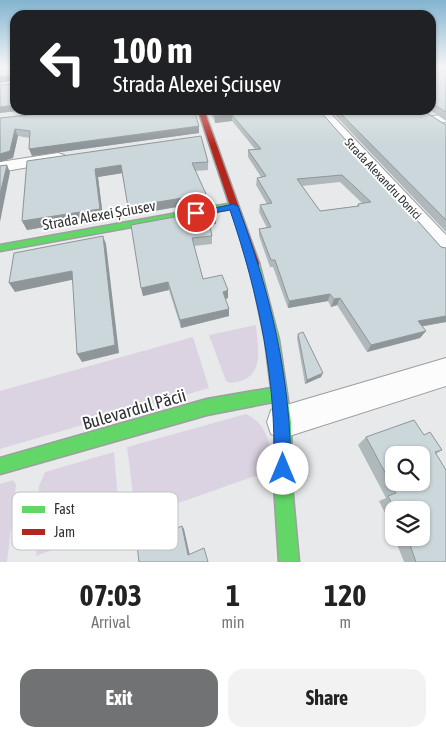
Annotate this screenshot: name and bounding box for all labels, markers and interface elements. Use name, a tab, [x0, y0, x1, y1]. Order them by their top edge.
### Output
icon: left	[30, 30, 95, 95]
text: 100 m	[113, 30, 192, 70]
text: Strada Alexei Șciusev	[113, 71, 281, 97]
street label: Strada Alexandru Donici	[342, 136, 424, 222]
pin	[175, 192, 217, 234]
street label: Strada Alexei Șciusev	[41, 197, 157, 233]
icon: arrive	[182, 199, 210, 227]
street label: Bulevardul Păcii	[80, 384, 188, 434]
position arrow	[256, 442, 308, 494]
map controls	[385, 446, 430, 546]
button: search	[385, 446, 430, 491]
legend	[12, 492, 178, 550]
text: Fast	[54, 501, 75, 517]
button: layers	[385, 501, 430, 546]
text: Jam	[54, 524, 75, 540]
text: 07:03	[80, 578, 142, 612]
text: 1	[226, 578, 240, 612]
text: 120	[324, 578, 366, 612]
text: Arrival	[91, 613, 130, 631]
text: min	[222, 613, 245, 631]
text: m	[339, 613, 351, 631]
button: Exit	[20, 669, 218, 727]
button: Share	[228, 669, 426, 727]

